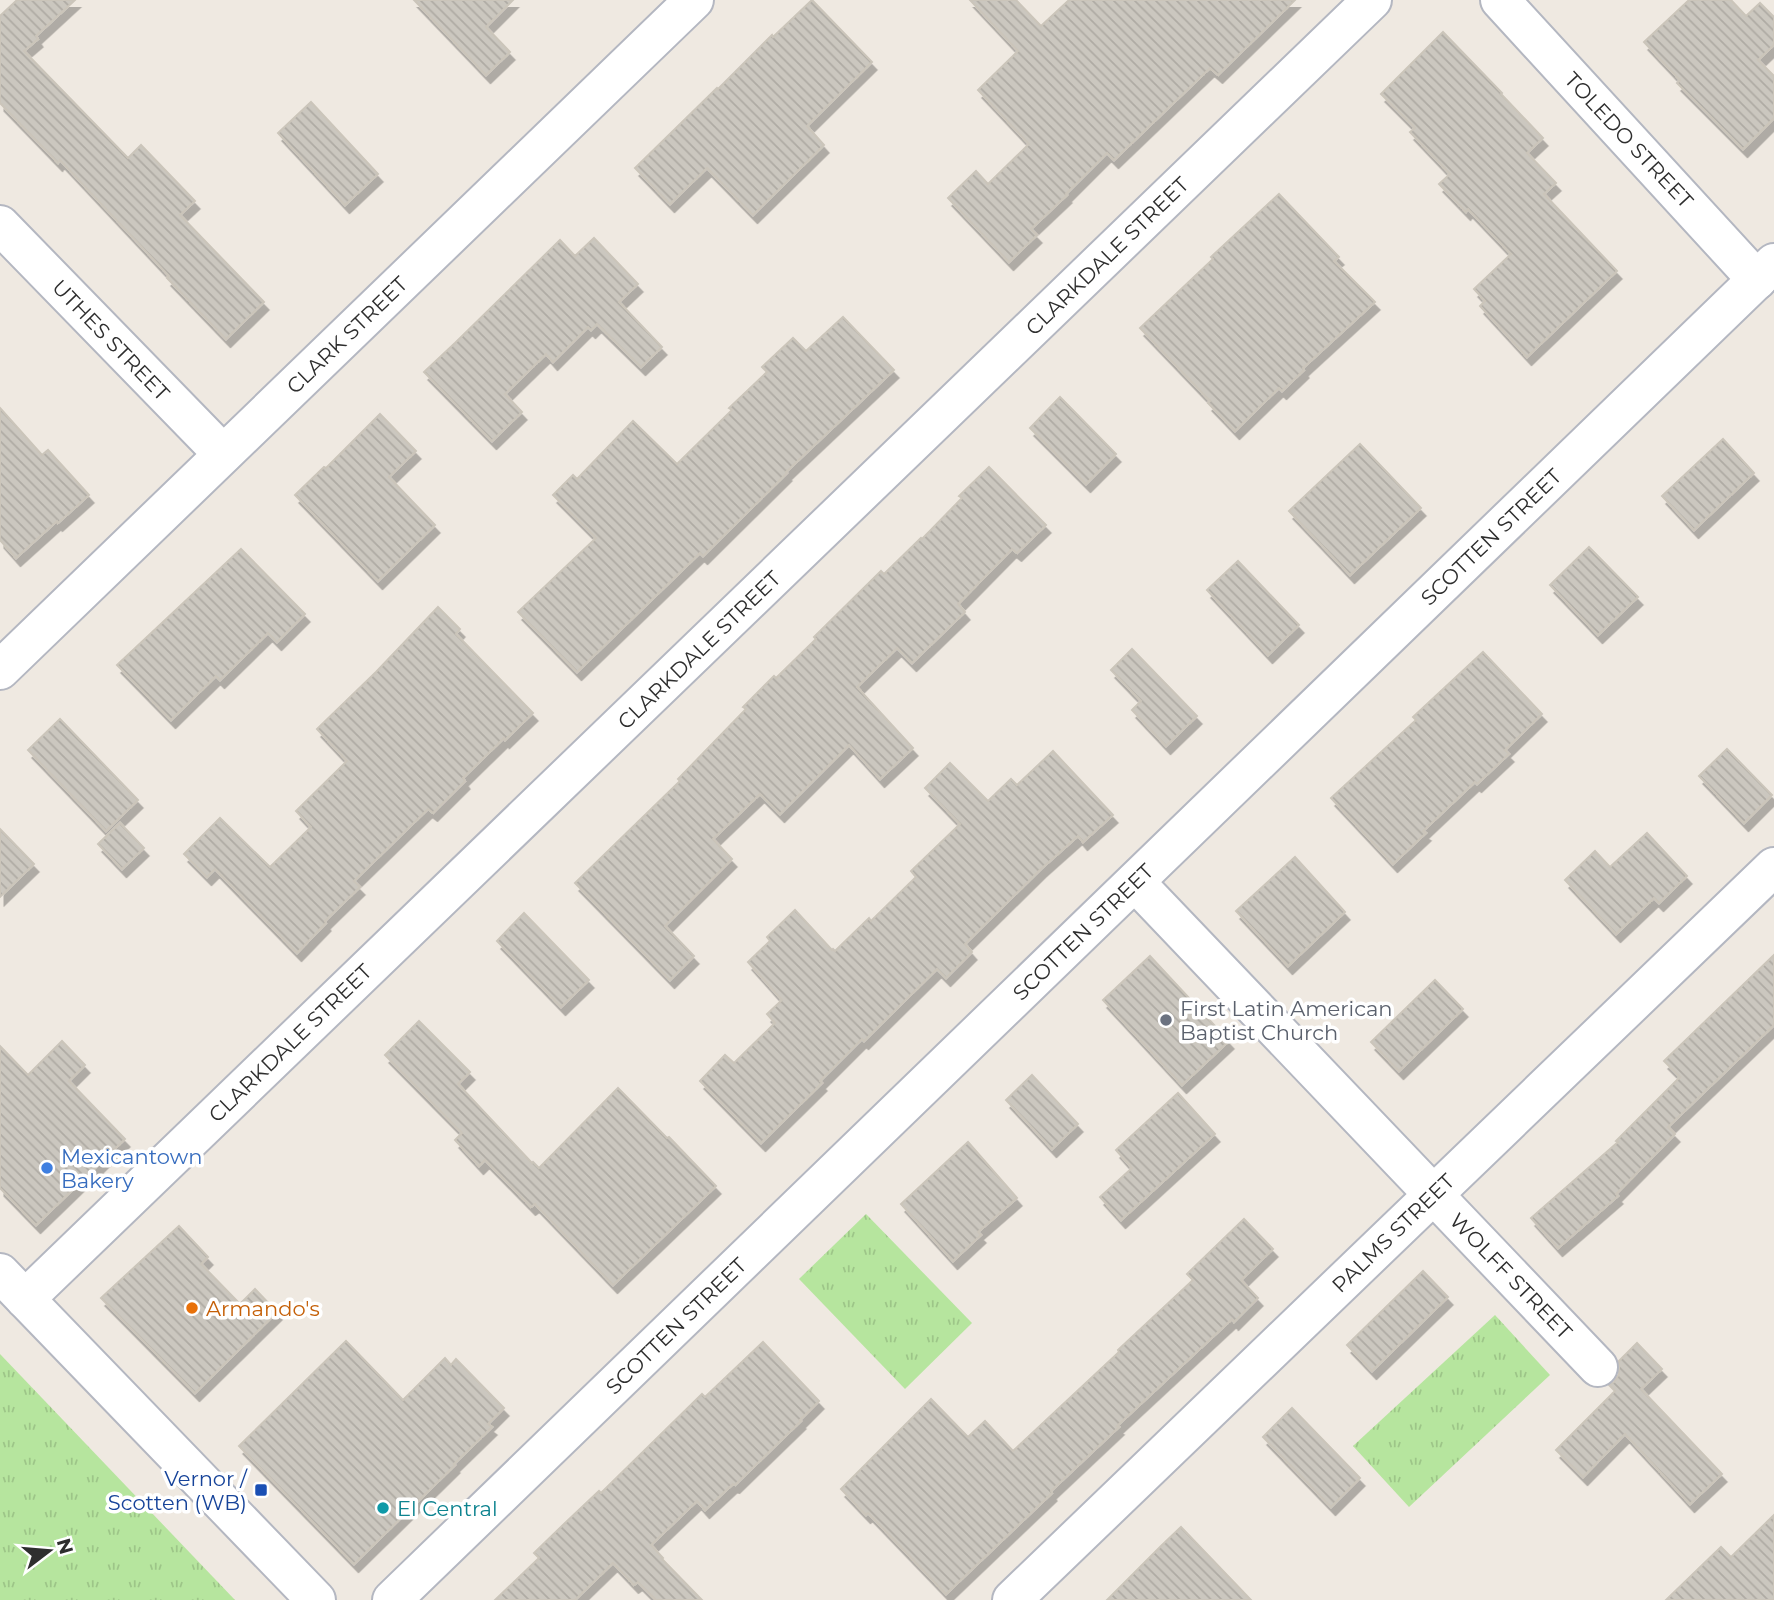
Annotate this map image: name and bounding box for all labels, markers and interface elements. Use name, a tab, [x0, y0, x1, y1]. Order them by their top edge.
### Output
street label: TOLEDO STREET	[1560, 67, 1698, 213]
street label: CLARKDALE STREET	[1020, 172, 1194, 340]
street label: CLARK STREET	[281, 271, 413, 399]
street label: UTHES STREET	[47, 274, 175, 406]
street label: SCOTTEN STREET	[1416, 464, 1566, 610]
street label: CLARKDALE STREET	[612, 566, 786, 734]
street label: SCOTTEN STREET	[1008, 859, 1158, 1005]
street label: CLARKDALE STREET	[203, 959, 377, 1127]
place label: First Latin American Baptist Church	[1180, 996, 1393, 1045]
marker: First Latin American Baptist Church	[1158, 1012, 1174, 1028]
place label: Mexicantown Bakery	[61, 1144, 202, 1193]
marker: Mexicantown Bakery	[39, 1160, 55, 1176]
street label: PALMS STREET	[1327, 1168, 1459, 1298]
street label: WOLFF STREET	[1445, 1208, 1577, 1344]
street label: SCOTTEN STREET	[601, 1253, 751, 1399]
place label: Armando's	[206, 1296, 320, 1321]
marker: Armando's	[184, 1300, 200, 1316]
place label: Vernor / Scotten (WB)	[108, 1466, 248, 1515]
marker: Vernor / Scotten (WB)	[253, 1482, 269, 1498]
place label: El Central	[397, 1496, 498, 1521]
marker: El Central	[375, 1500, 391, 1516]
north arrow	[14, 1516, 84, 1586]
text: N	[52, 1536, 78, 1557]

